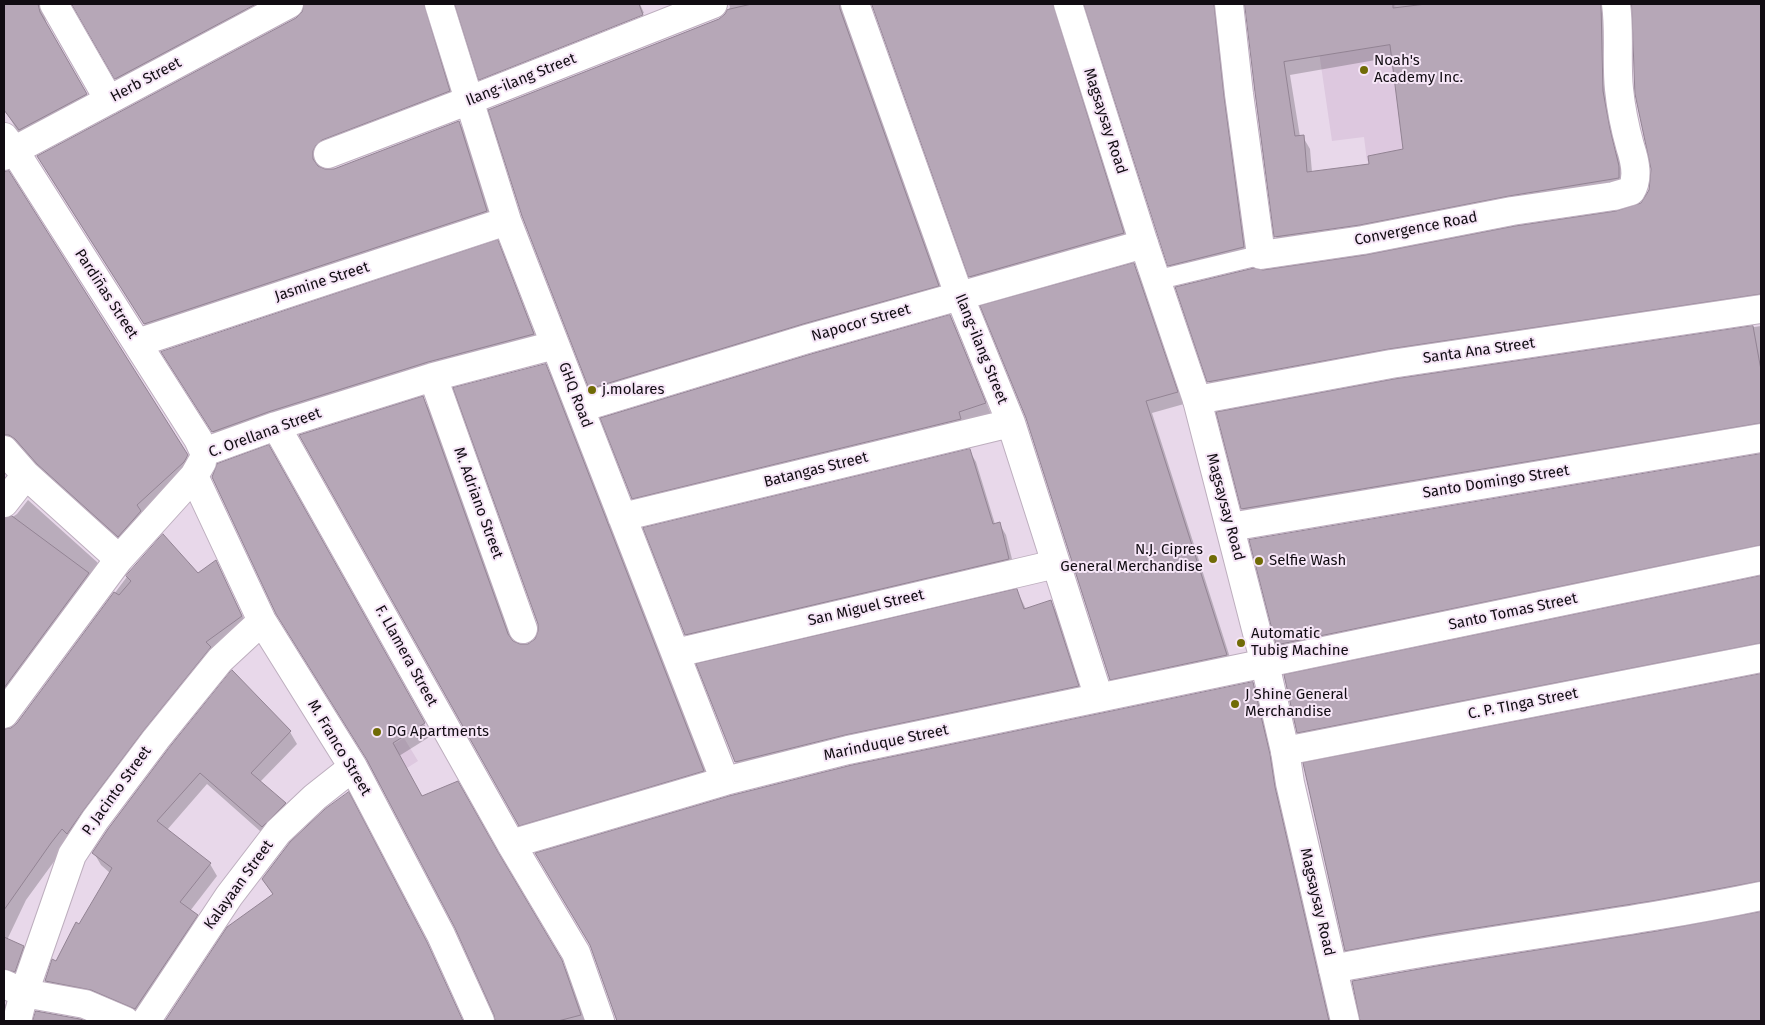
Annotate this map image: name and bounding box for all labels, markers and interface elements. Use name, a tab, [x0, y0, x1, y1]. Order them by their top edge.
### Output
street label: Ilang-ilang Street	[463, 50, 579, 110]
place label: Noah's Academy Inc.	[1374, 52, 1463, 87]
street label: Herb Street	[107, 54, 185, 106]
marker: Noah's Academy Inc.	[1358, 64, 1370, 76]
street label: Magsaysay Road	[1079, 66, 1131, 176]
street label: Convergence Road	[1353, 208, 1479, 250]
street label: Pardiñas Street	[70, 246, 142, 342]
street label: Jasmine Street	[272, 258, 372, 306]
street label: Ilang-ilang Street	[951, 291, 1011, 407]
street label: Napocor Street	[809, 300, 913, 346]
street label: Santa Ana Street	[1422, 334, 1536, 368]
street label: GHQ Road	[554, 360, 596, 430]
place label: j.molares	[602, 381, 664, 399]
marker: j.molares	[586, 384, 598, 396]
street label: C. Orellana Street	[206, 404, 324, 462]
street label: M. Adriano Street	[449, 445, 507, 561]
street label: Batangas Street	[762, 448, 870, 492]
street label: Magsaysay Road	[1202, 451, 1248, 563]
street label: Santo Domingo Street	[1421, 462, 1571, 502]
place label: N.J. Cipres General Merchandise	[1060, 541, 1203, 576]
place label: Selfie Wash	[1269, 552, 1346, 570]
marker: N.J. Cipres General Merchandise	[1207, 553, 1219, 565]
marker: Selfie Wash	[1253, 555, 1265, 567]
street label: San Miguel Street	[806, 586, 926, 630]
street label: Santo Tomas Street	[1447, 590, 1579, 634]
street label: F. Llamera Street	[371, 602, 441, 710]
place label: Automatic Tubig Machine	[1251, 625, 1349, 660]
marker: Automatic Tubig Machine	[1235, 637, 1247, 649]
street label: C. P. TInga Street	[1466, 685, 1580, 723]
place label: J Shine General Merchandise	[1245, 686, 1348, 721]
street label: M. Franco Street	[303, 697, 375, 799]
marker: J Shine General Merchandise	[1229, 698, 1241, 710]
street label: Marinduque Street	[822, 721, 950, 765]
place label: DG Apartments	[387, 723, 489, 741]
marker: DG Apartments	[371, 726, 383, 738]
street label: P. Jacinto Street	[79, 743, 155, 839]
street label: Kalayaan Street	[201, 837, 277, 933]
street label: Magsaysay Road	[1296, 846, 1338, 958]

